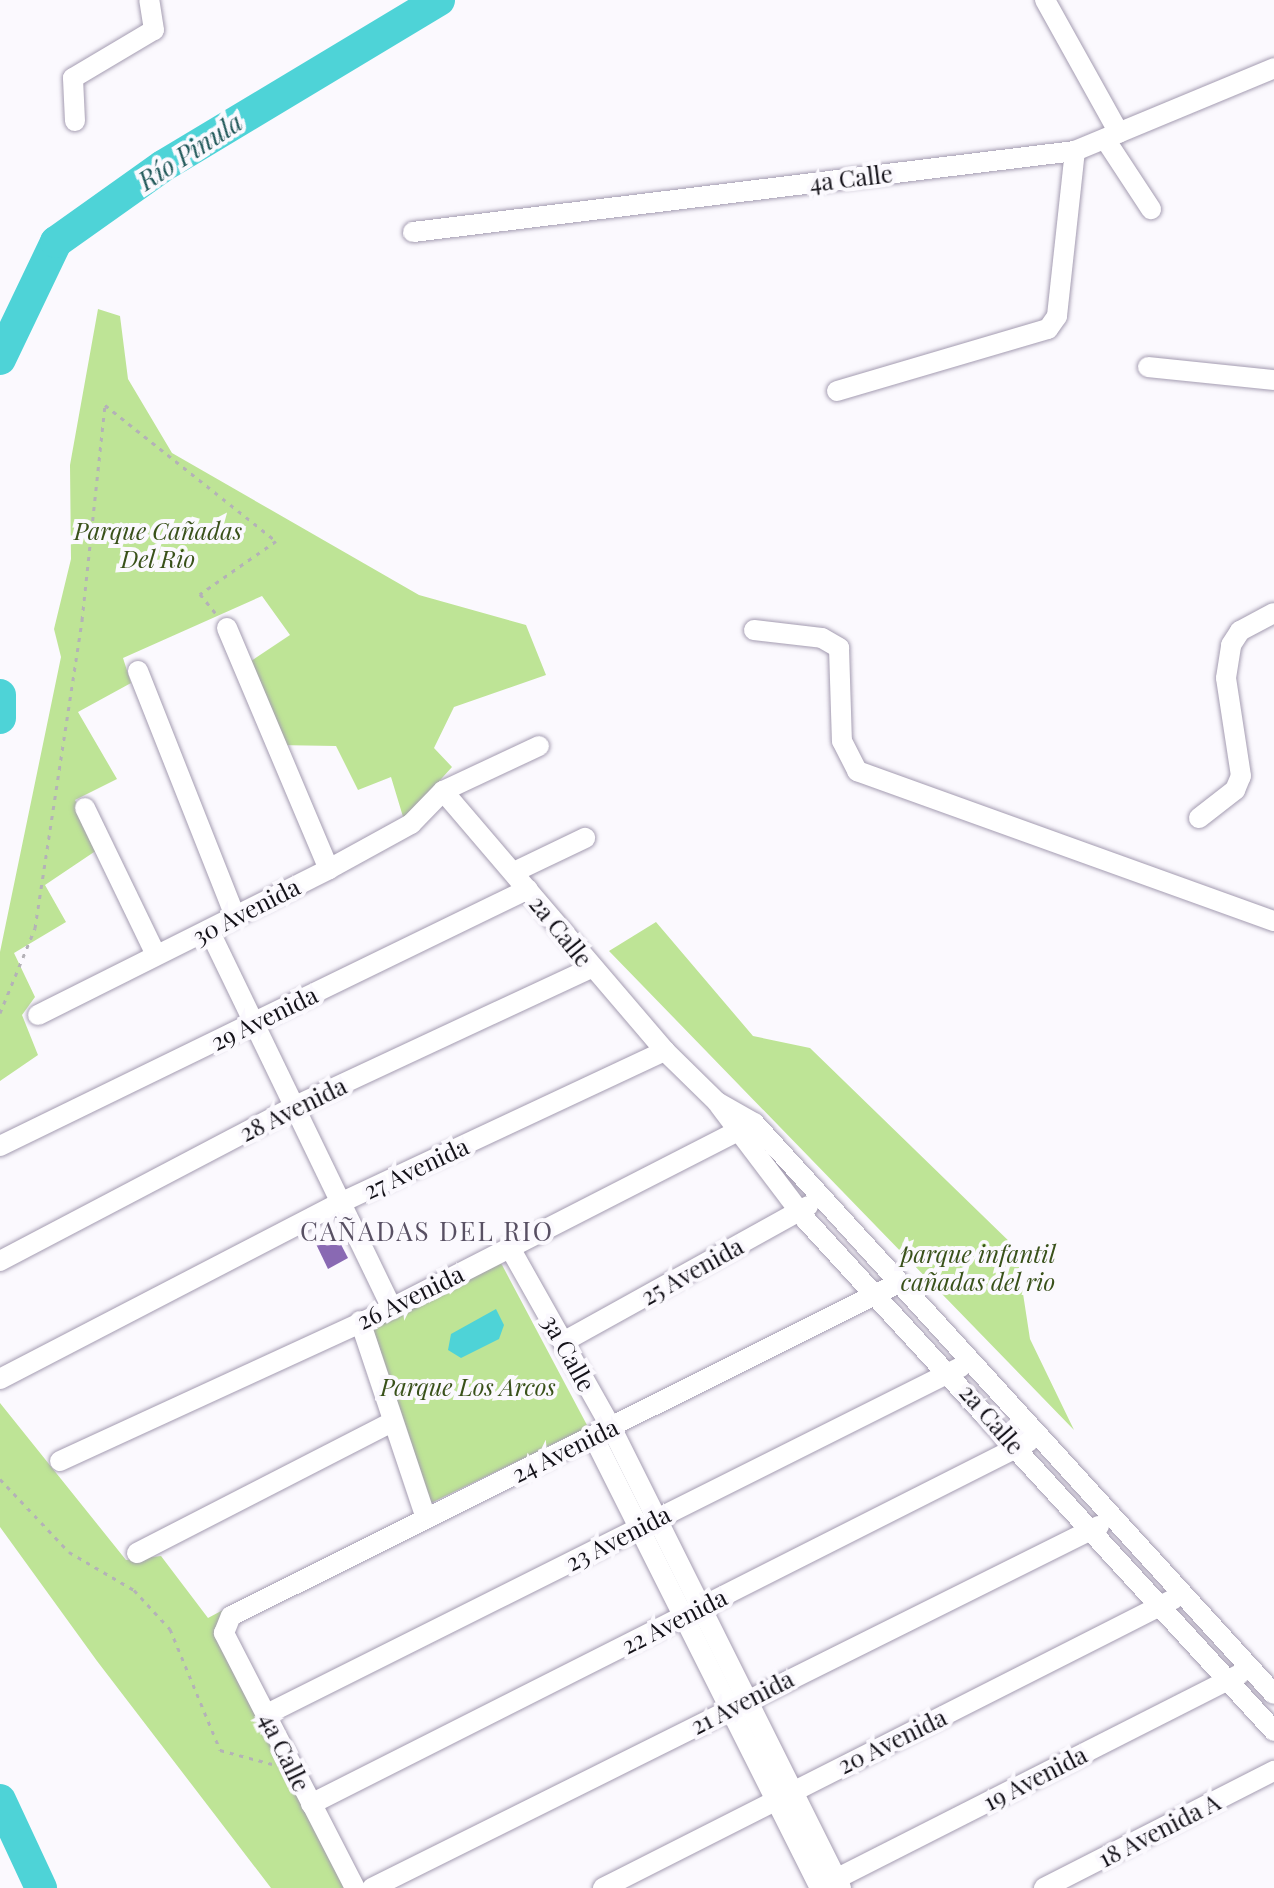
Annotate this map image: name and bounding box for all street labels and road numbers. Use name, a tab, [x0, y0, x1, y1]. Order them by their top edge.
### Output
street label: 4a Calle	[808, 159, 894, 197]
street label: 30 Avenida	[187, 872, 305, 950]
street label: 2a Calle	[524, 889, 598, 973]
street label: 29 Avenida	[206, 980, 322, 1056]
street label: 28 Avenida	[235, 1071, 351, 1147]
street label: 27 Avenida	[359, 1131, 473, 1205]
street label: 25 Avenida	[635, 1231, 749, 1311]
street label: 26 Avenida	[352, 1259, 468, 1335]
street label: 3a Calle	[536, 1310, 602, 1396]
street label: 2a Calle	[954, 1378, 1030, 1460]
street label: 24 Avenida	[507, 1412, 623, 1488]
street label: 23 Avenida	[561, 1499, 675, 1577]
street label: 22 Avenida	[616, 1582, 732, 1660]
street label: 21 Avenida	[685, 1664, 799, 1740]
street label: 20 Avenida	[833, 1702, 951, 1780]
street label: 4a Calle	[254, 1708, 316, 1796]
street label: 19 Avenida	[978, 1739, 1092, 1817]
street label: 18 Avenida A	[1093, 1787, 1225, 1873]

